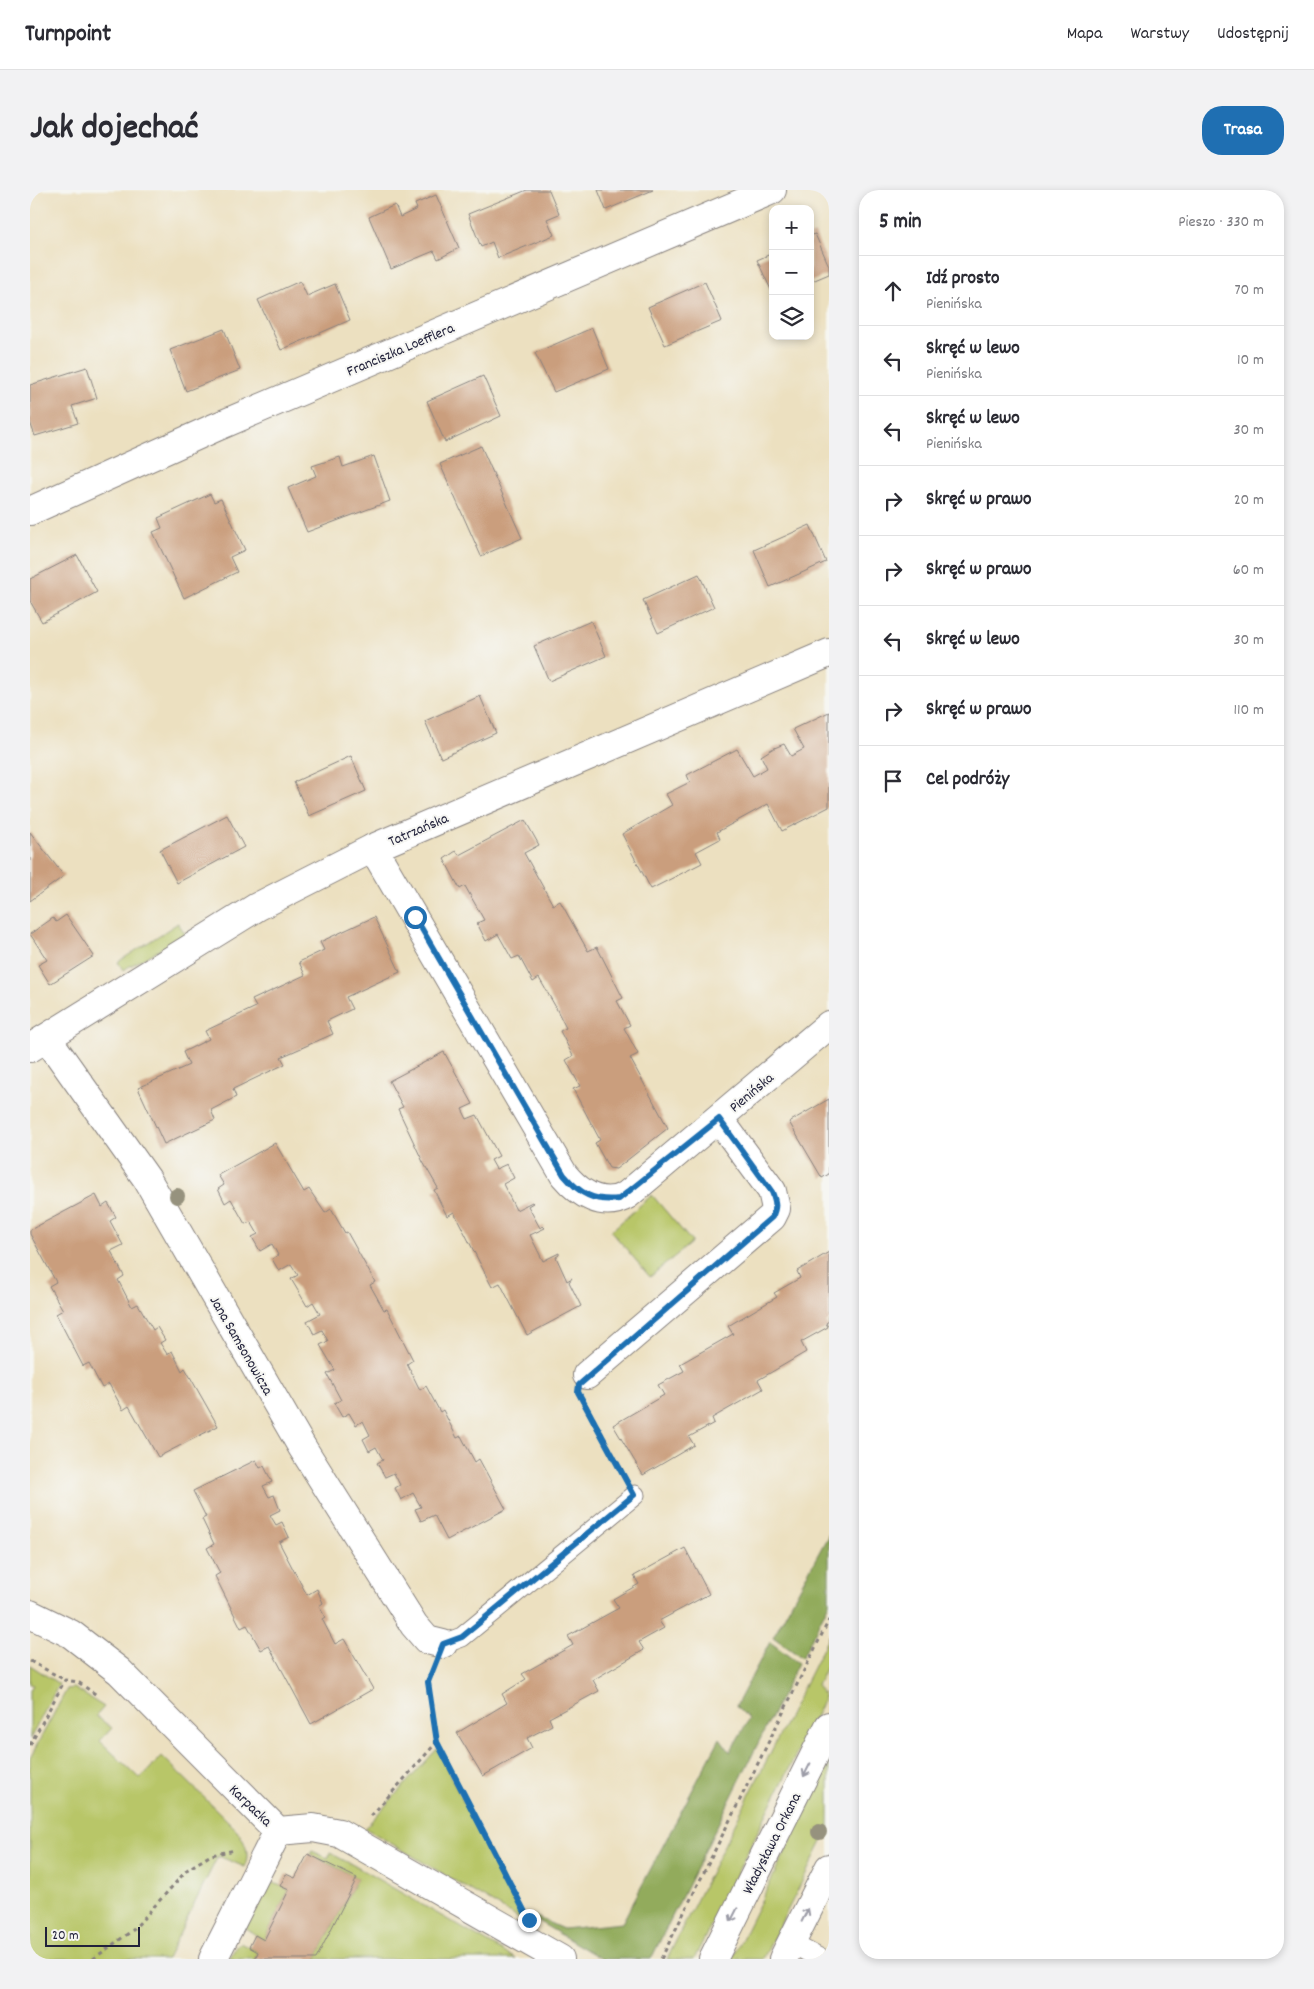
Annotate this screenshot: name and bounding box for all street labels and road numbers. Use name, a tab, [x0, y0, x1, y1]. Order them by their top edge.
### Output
street label: Franciszka Loefflera	[343, 318, 459, 383]
street label: Tatrzańska	[385, 808, 453, 853]
street label: Pienińska	[725, 1068, 780, 1119]
street label: Jana Samsonowicza	[203, 1292, 278, 1401]
street label: Karpacka	[223, 1780, 277, 1833]
street label: Władysława Orkana	[738, 1789, 808, 1898]

